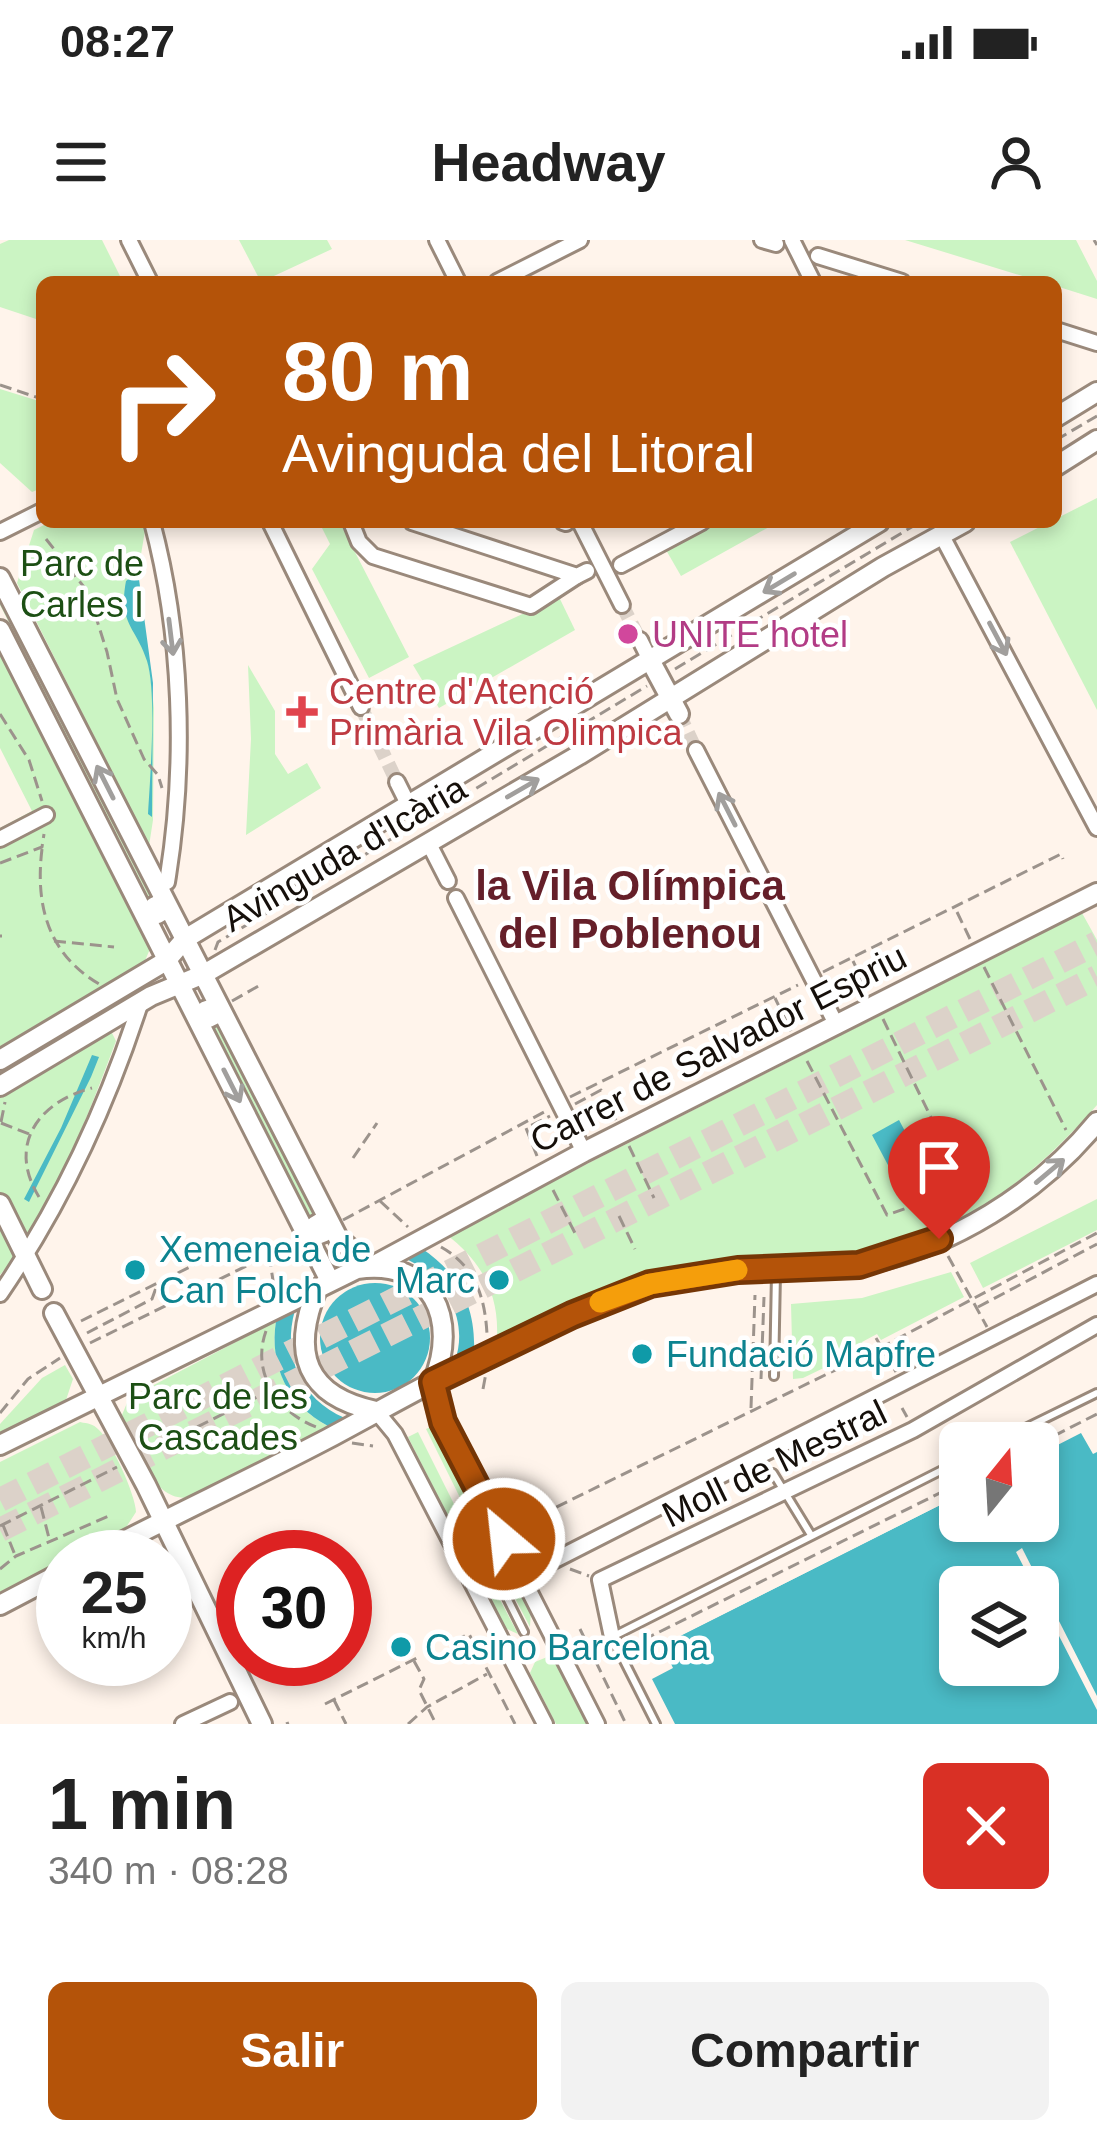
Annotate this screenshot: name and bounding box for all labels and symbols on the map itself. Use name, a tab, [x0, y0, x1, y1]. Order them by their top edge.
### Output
park label: Parc de Carles I	[20, 543, 144, 625]
one-way arrow	[763, 571, 797, 595]
place label: UNITE hotel	[652, 614, 848, 655]
one-way arrow	[160, 617, 183, 656]
marker: UNITE hotel	[615, 621, 641, 647]
one-way arrow	[987, 621, 1010, 656]
place label: Centre d'Atenció Primària Vila Olimpica	[329, 671, 683, 753]
marker: Centre d'Atenció Primària Vila Olimpica	[286, 696, 318, 728]
one-way arrow	[92, 765, 115, 800]
street label: Avinguda d'Icària	[215, 767, 474, 940]
one-way arrow	[505, 775, 540, 799]
one-way arrow	[714, 792, 737, 828]
district label: la Vila Olímpica del Poblenou	[475, 862, 785, 957]
street label: Carrer de Salvador Espriu	[524, 936, 913, 1161]
one-way arrow	[222, 1068, 245, 1104]
pin	[888, 1116, 990, 1239]
one-way arrow	[1034, 1158, 1065, 1186]
place label: Xemeneia de Can Folch	[159, 1229, 371, 1311]
marker: Xemeneia de Can Folch	[122, 1257, 148, 1283]
place label: Marc	[395, 1260, 475, 1301]
marker: Marc	[486, 1267, 512, 1293]
place label: Fundació Mapfre	[666, 1334, 936, 1375]
marker: Fundació Mapfre	[629, 1341, 655, 1367]
park label: Parc de les Cascades	[128, 1376, 308, 1458]
street label: Moll de Mestral	[656, 1392, 893, 1535]
north arrow	[939, 1422, 1059, 1542]
position arrow	[441, 1476, 567, 1602]
speed limit sign: 30	[216, 1530, 372, 1686]
place label: Casino Barcelona	[425, 1627, 710, 1668]
marker: Casino Barcelona	[388, 1634, 414, 1660]

